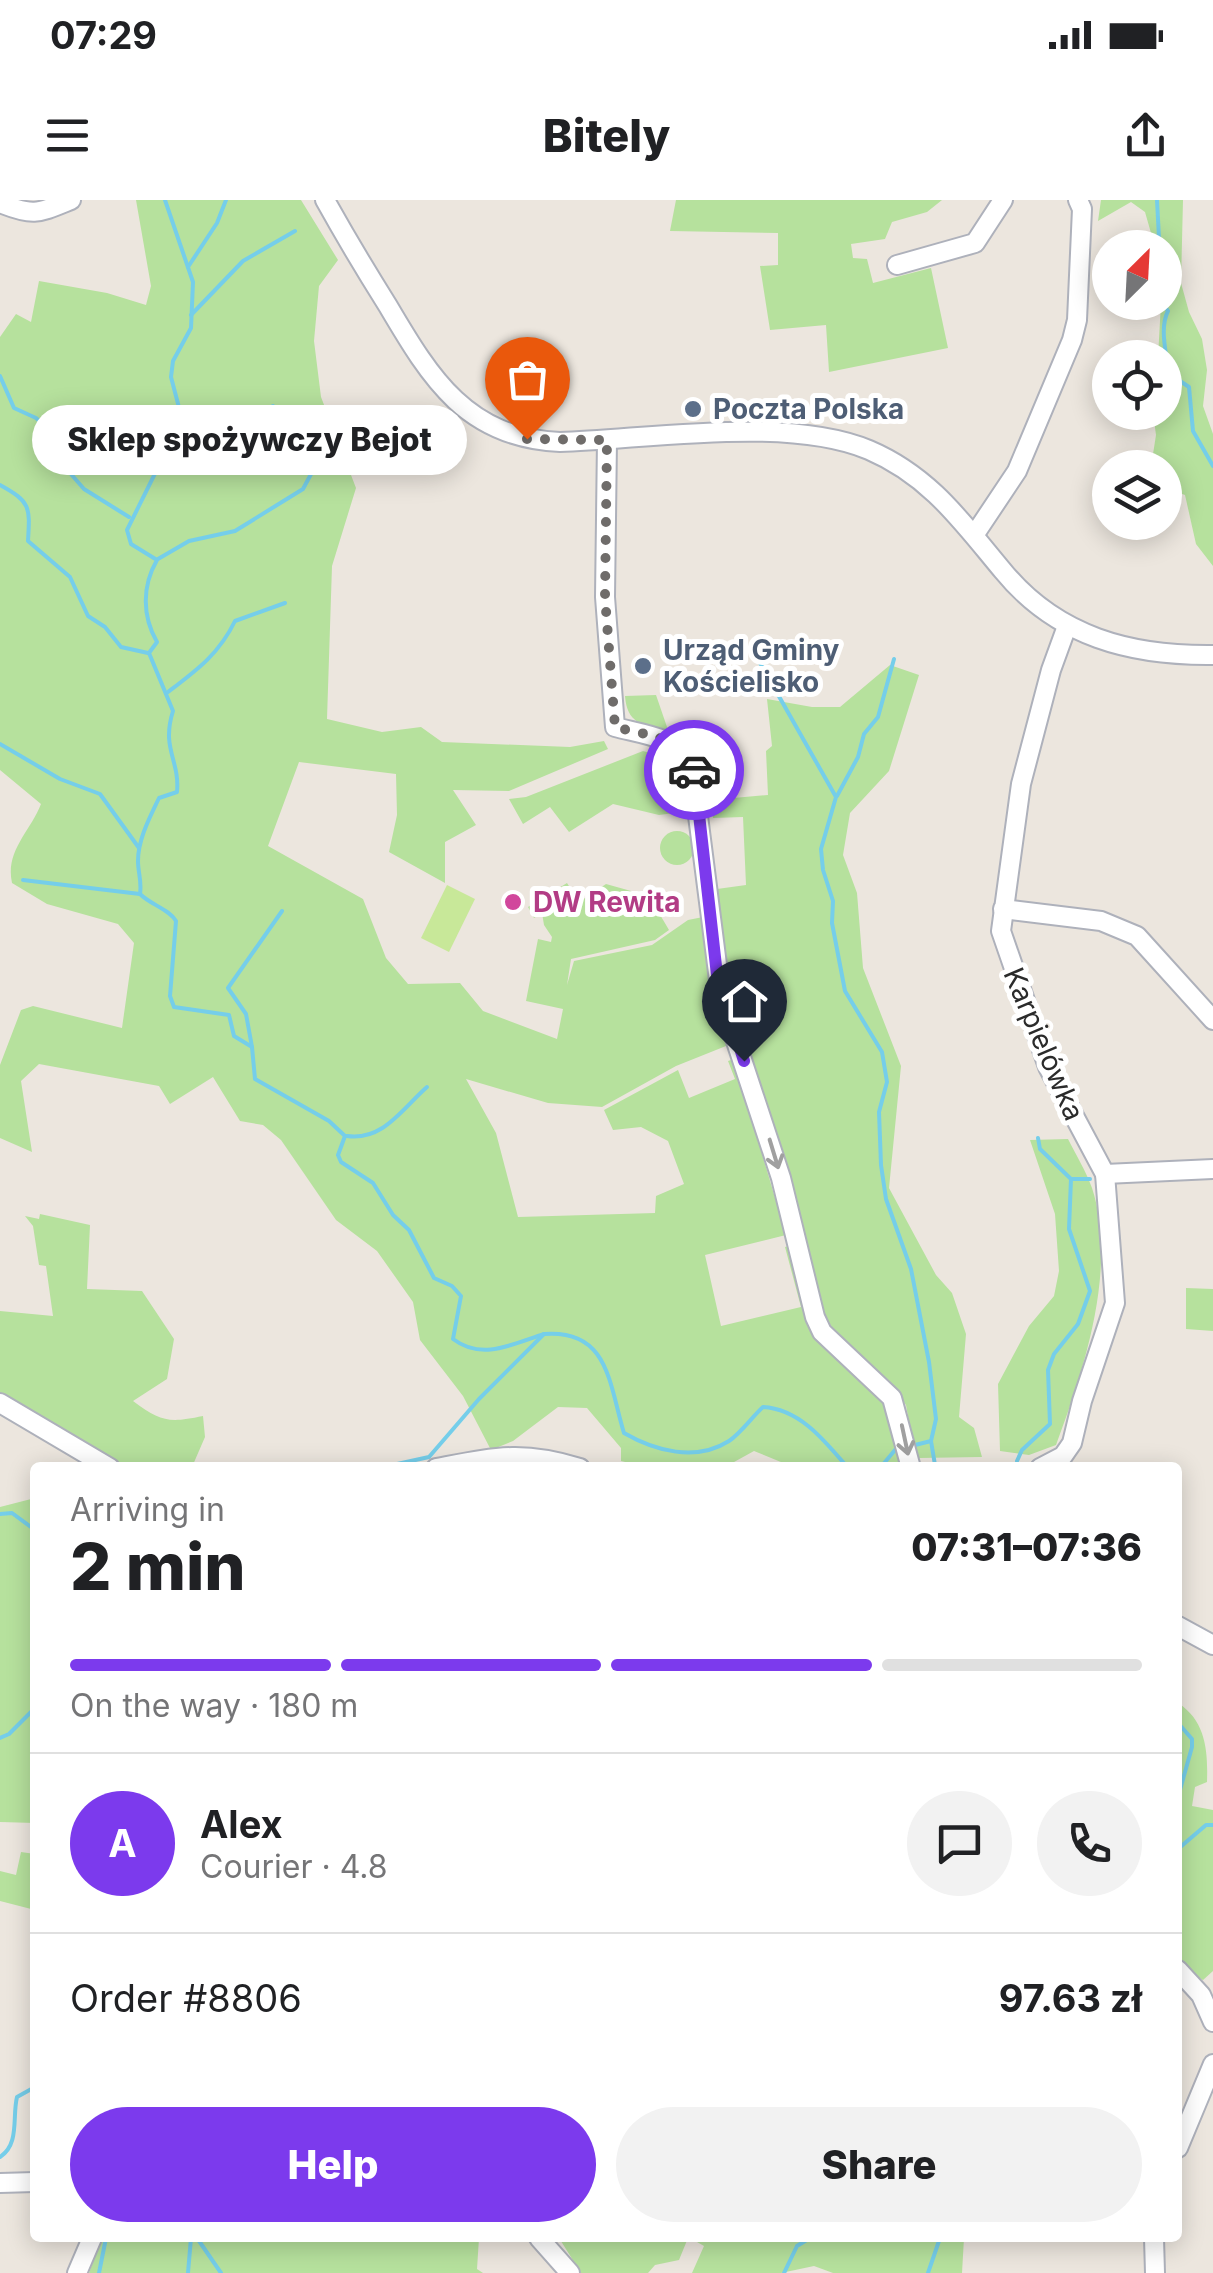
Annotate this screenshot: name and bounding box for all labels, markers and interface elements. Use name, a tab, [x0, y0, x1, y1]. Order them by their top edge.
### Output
text: 07:29	[50, 12, 157, 58]
icon: menu	[40, 108, 95, 163]
text: Bitely	[543, 108, 670, 163]
icon: share	[1118, 108, 1173, 163]
north arrow	[1092, 230, 1182, 320]
map controls	[1092, 230, 1182, 540]
pin	[485, 337, 570, 440]
button: locate	[1092, 340, 1182, 430]
icon: bag	[500, 352, 555, 407]
place label: Poczta Polska	[713, 392, 904, 426]
marker: Poczta Polska	[682, 398, 704, 420]
callout: Sklep spożywczy Bejot	[32, 404, 467, 474]
text: Sklep spożywczy Bejot	[67, 420, 432, 459]
button: layers	[1092, 450, 1182, 540]
place label: Urząd Gminy Kościelisko	[663, 633, 840, 699]
marker: Urząd Gminy Kościelisko	[632, 655, 654, 677]
courier	[644, 720, 744, 820]
icon: car	[667, 743, 722, 798]
place label: DW Rewita	[533, 885, 681, 919]
marker: DW Rewita	[502, 891, 524, 913]
pin	[702, 959, 787, 1062]
street label: Karpielówka	[997, 962, 1091, 1126]
icon: home	[717, 974, 772, 1029]
one-way arrow	[766, 1138, 784, 1169]
one-way arrow	[897, 1423, 915, 1455]
text: Arriving in	[70, 1490, 225, 1529]
text: 07:31–07:36	[911, 1524, 1142, 1570]
text: 2 min	[70, 1527, 246, 1606]
text: On the way · 180 m	[70, 1686, 358, 1725]
button: chat	[907, 1791, 1012, 1896]
button: phone	[1037, 1791, 1142, 1896]
text: Alex	[200, 1801, 283, 1847]
text: A	[108, 1820, 137, 1866]
text: Courier · 4.8	[200, 1847, 388, 1886]
text: Order #8806	[70, 1975, 302, 2021]
text: 97.63 zł	[999, 1975, 1142, 2021]
button: Help	[70, 2107, 596, 2222]
button: Share	[616, 2107, 1142, 2222]

